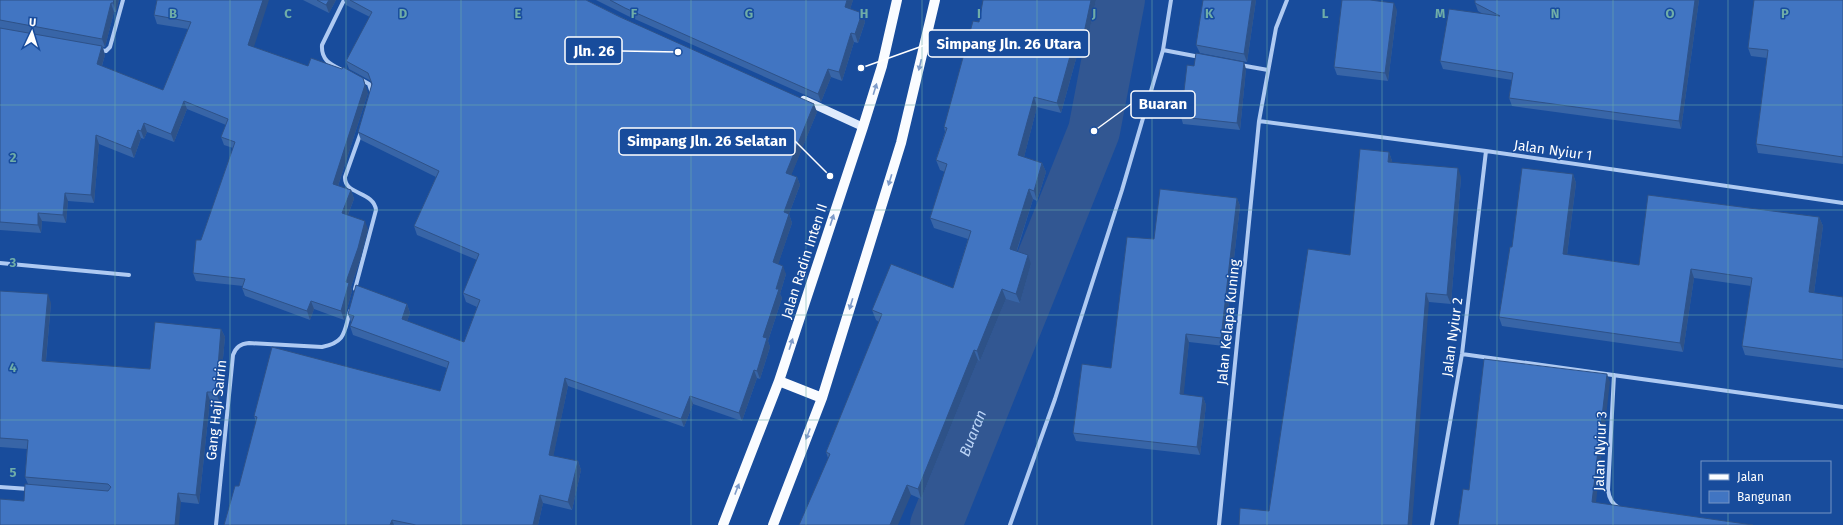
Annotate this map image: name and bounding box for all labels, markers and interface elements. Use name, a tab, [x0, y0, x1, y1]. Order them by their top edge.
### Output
text: B	[169, 6, 177, 21]
text: C	[284, 6, 292, 21]
text: D	[399, 6, 408, 21]
text: E	[515, 6, 522, 21]
text: F	[631, 6, 638, 21]
text: G	[745, 6, 753, 21]
text: H	[860, 6, 868, 21]
text: I	[977, 6, 981, 21]
text: J	[1091, 6, 1096, 21]
text: K	[1205, 6, 1214, 21]
text: L	[1322, 6, 1329, 21]
text: M	[1435, 6, 1445, 21]
text: N	[1551, 6, 1559, 21]
text: O	[1666, 6, 1675, 21]
text: P	[1781, 6, 1789, 21]
north arrow	[12, 12, 52, 52]
text: U	[29, 16, 37, 29]
callout: Simpang Jln. 26 Utara	[928, 30, 1089, 57]
text: Simpang Jln. 26 Utara	[936, 35, 1082, 53]
callout: Jln. 26	[565, 37, 622, 64]
text: Jln. 26	[572, 42, 615, 60]
one-way arrow	[916, 59, 922, 71]
one-way arrow	[872, 83, 878, 95]
callout: Buaran	[1131, 91, 1195, 118]
text: Buaran	[1139, 95, 1187, 113]
callout: Simpang Jln. 26 Selatan	[619, 128, 795, 155]
text: Simpang Jln. 26 Selatan	[627, 132, 787, 150]
street label: Jalan Nyiur 1	[1513, 137, 1593, 164]
text: 2	[10, 150, 17, 165]
one-way arrow	[886, 175, 892, 187]
street label: Jalan Radin Inten II	[778, 201, 831, 321]
one-way arrow	[829, 214, 835, 226]
text: 3	[9, 255, 17, 270]
street label: Jalan Kelapa Kuning	[1213, 258, 1244, 386]
street label: Jalan Nyiur 2	[1439, 296, 1466, 378]
one-way arrow	[848, 299, 854, 311]
one-way arrow	[788, 337, 794, 349]
street label: Gang Haji Sairin	[203, 359, 230, 461]
text: 4	[9, 360, 17, 375]
water label: Buaran	[955, 407, 990, 459]
street label: Jalan Nyiur 3	[1591, 411, 1610, 491]
one-way arrow	[804, 428, 810, 440]
legend	[1701, 461, 1831, 513]
text: 5	[10, 465, 17, 480]
text: Jalan	[1737, 470, 1764, 484]
one-way arrow	[734, 482, 740, 494]
text: Bangunan	[1737, 490, 1792, 504]

